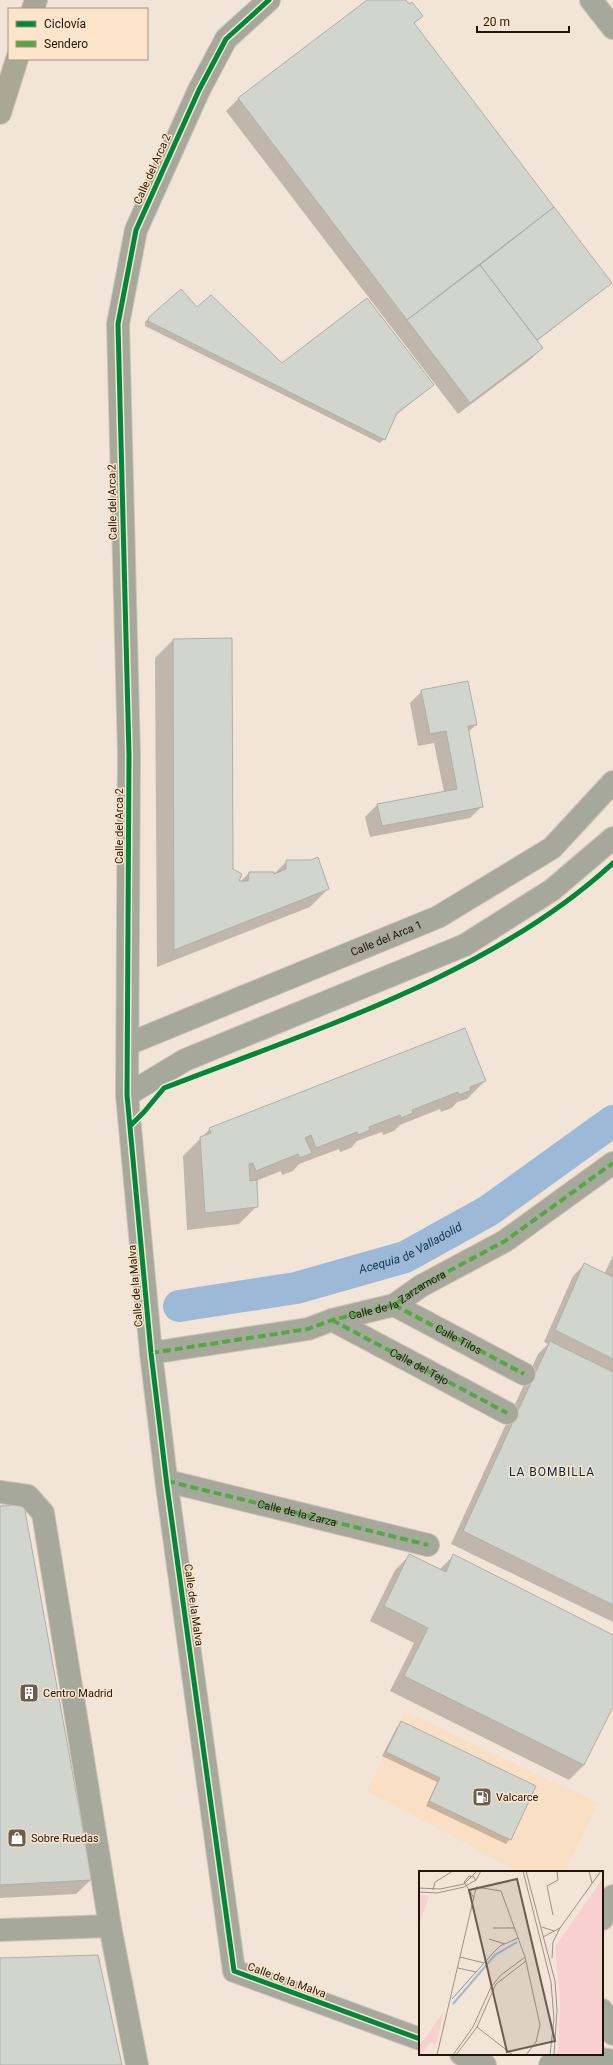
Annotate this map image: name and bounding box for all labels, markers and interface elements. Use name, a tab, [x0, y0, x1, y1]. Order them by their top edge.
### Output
legend	[8, 8, 148, 60]
scale bar	[477, 8, 569, 34]
text: 20 m	[483, 15, 510, 29]
text: Ciclovía	[44, 17, 86, 31]
text: Sendero	[44, 37, 88, 51]
street label: Calle del Arca 2	[131, 132, 174, 207]
street label: Calle del Arca 2	[105, 464, 120, 540]
street label: Calle del Arca 2	[113, 788, 126, 864]
street label: Calle del Arca 1	[349, 918, 424, 959]
water label: Acequia de Valladolid	[356, 1220, 465, 1277]
street label: Calle de la Malva	[125, 1244, 146, 1328]
street label: Calle de la Zarzamora	[347, 1268, 448, 1323]
street label: Calle Tilos	[433, 1322, 484, 1357]
street label: Calle del Tejo	[387, 1346, 451, 1388]
district label: LA BOMBILLA	[509, 1465, 595, 1479]
street label: Calle de la Zarza	[256, 1497, 338, 1529]
street label: Calle de la Malva	[181, 1563, 206, 1647]
building icon: Centro Madrid	[18, 1682, 40, 1704]
place label: Centro Madrid	[43, 1687, 113, 1700]
fuel station icon: Valcarce	[471, 1786, 493, 1808]
place label: Valcarce	[496, 1791, 539, 1804]
shop icon: Sobre Ruedas	[6, 1827, 28, 1849]
place label: Sobre Ruedas	[31, 1832, 99, 1845]
inset map	[419, 1871, 603, 2055]
street label: Calle de la Malva	[246, 1960, 328, 2001]

